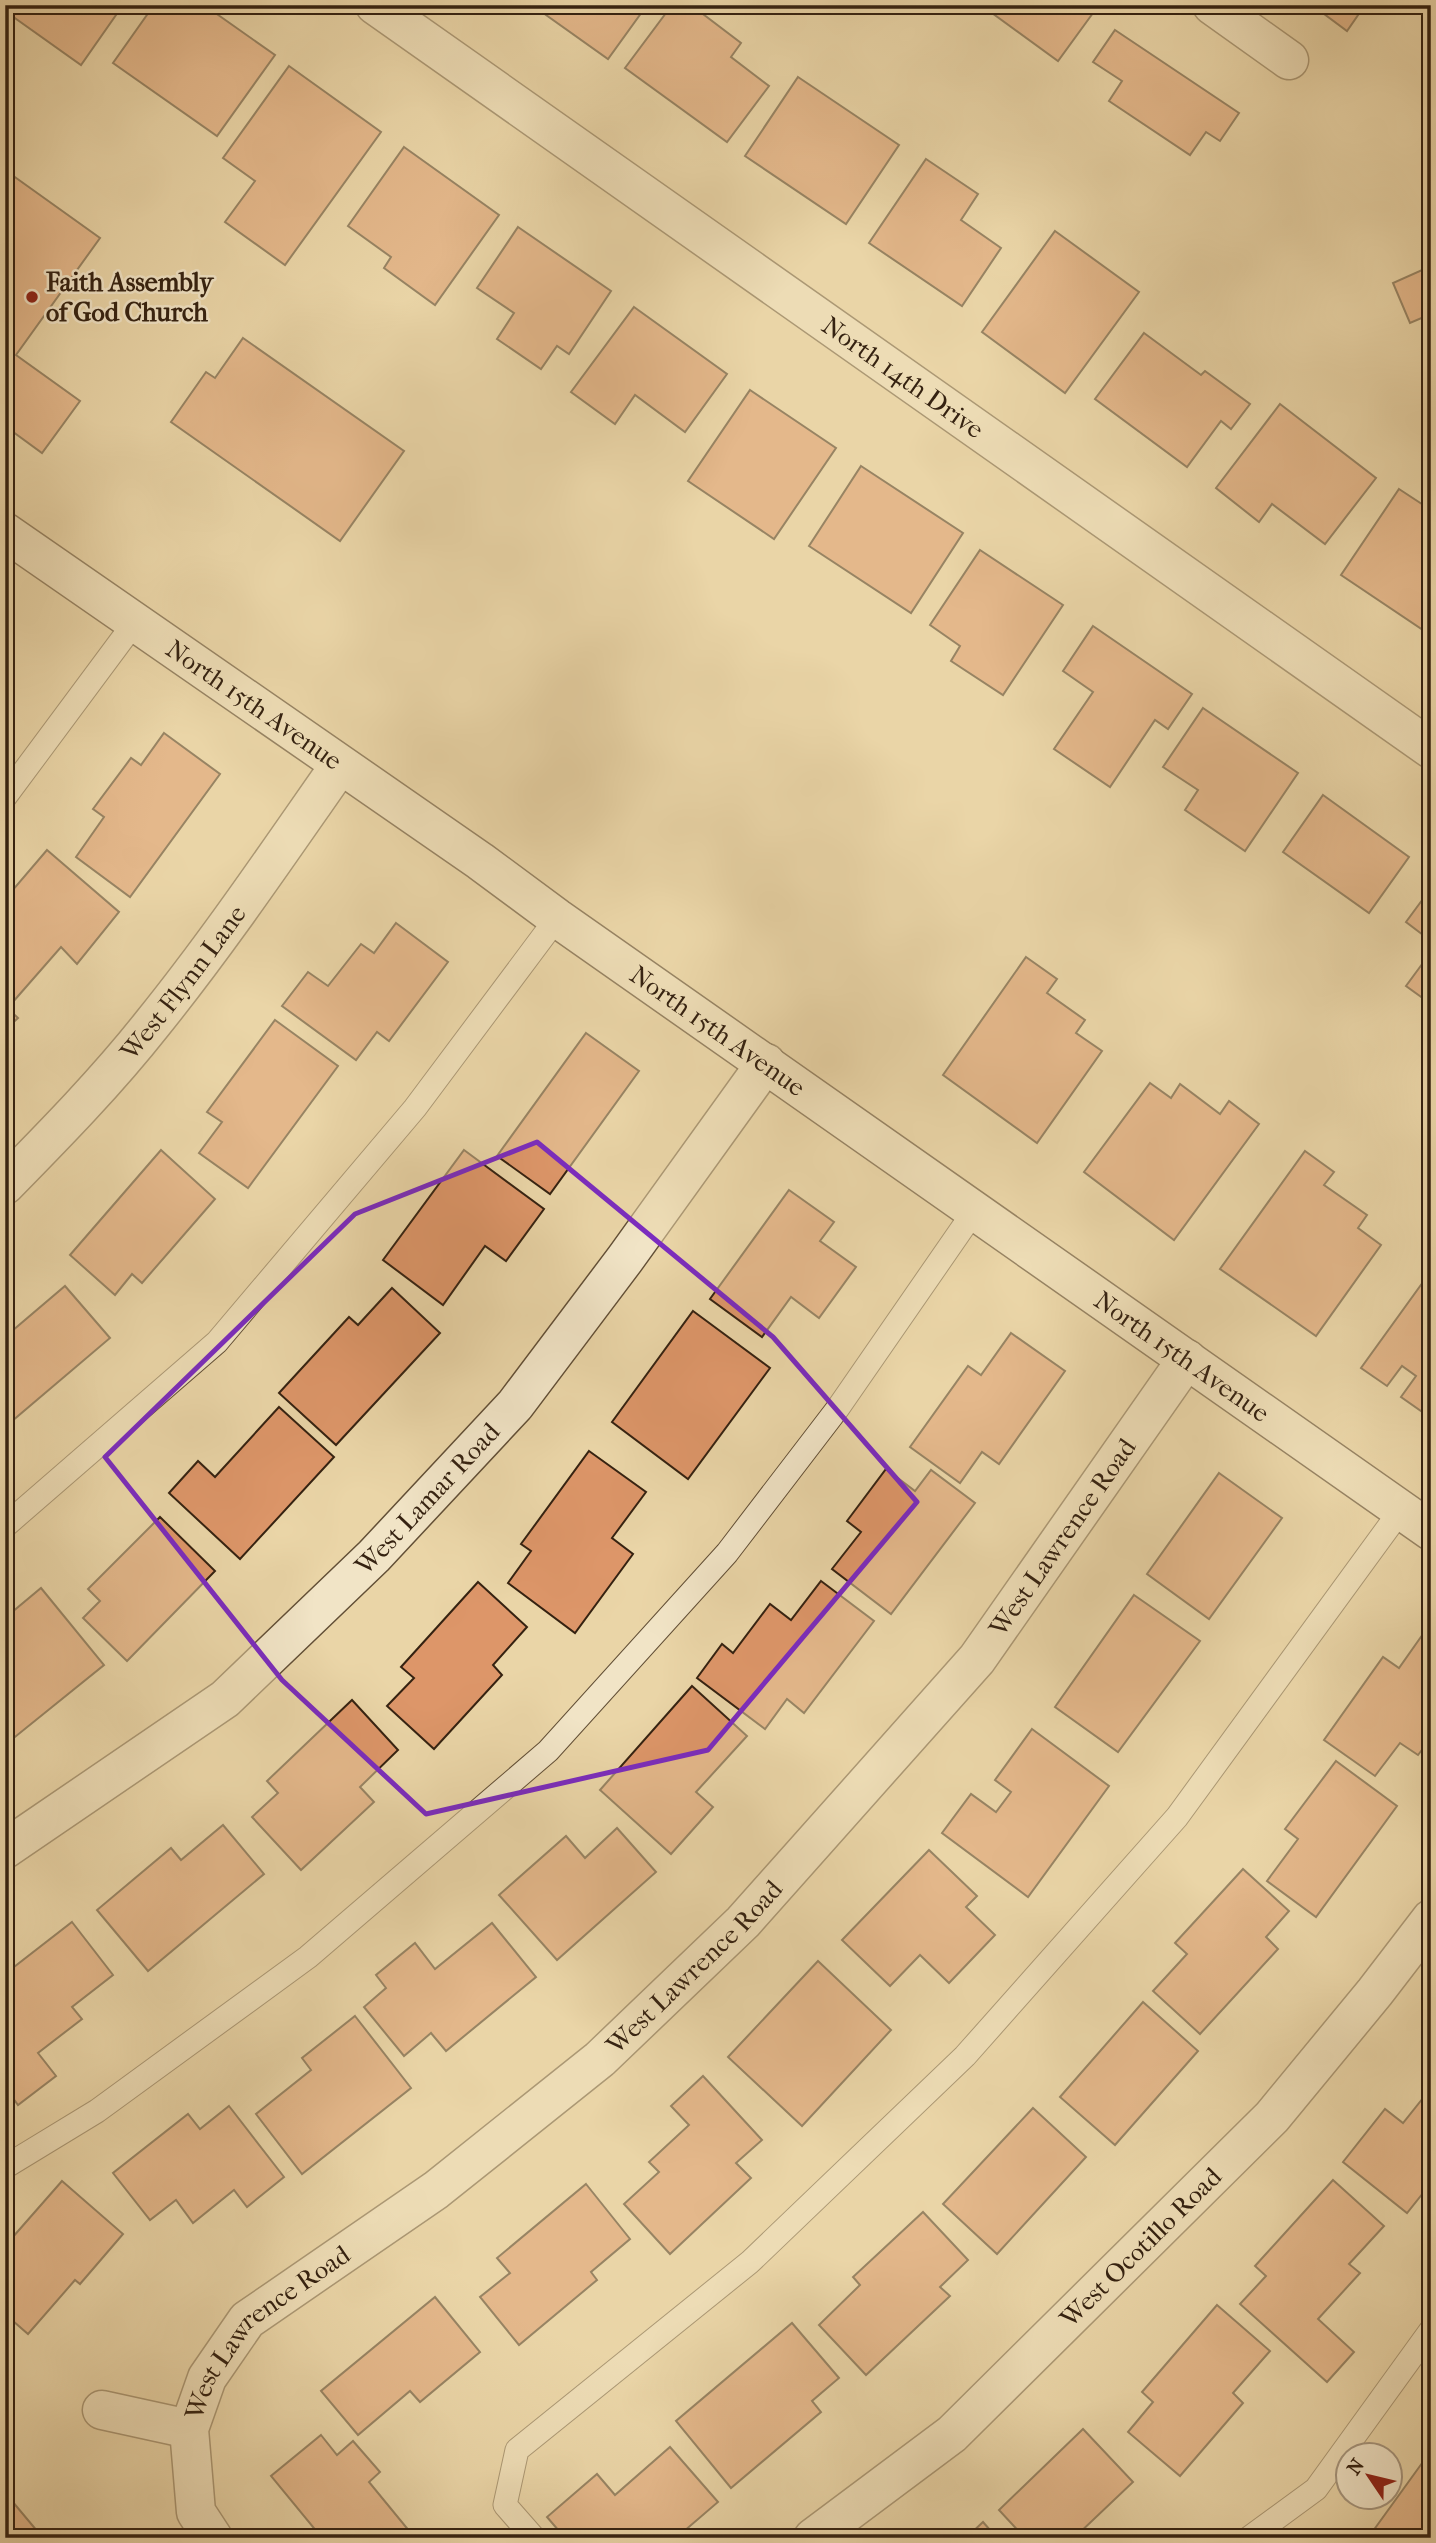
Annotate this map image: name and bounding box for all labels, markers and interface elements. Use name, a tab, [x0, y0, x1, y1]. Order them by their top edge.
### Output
place label: Faith Assembly of God Church	[45, 267, 215, 328]
marker: Faith Assembly of God Church	[24, 289, 40, 305]
street label: North 14th Drive	[816, 310, 990, 445]
street label: North 15th Avenue	[160, 633, 348, 777]
street label: West Flynn Lane	[113, 899, 253, 1067]
street label: North 15th Avenue	[624, 959, 811, 1103]
street label: North 15th Avenue	[1088, 1285, 1275, 1429]
street label: West Lamar Road	[348, 1416, 507, 1582]
street label: West Lawrence Road	[982, 1432, 1143, 1643]
street label: West Lawrence Road	[599, 1873, 789, 2061]
street label: West Ocotillo Road	[1053, 2161, 1228, 2335]
street label: West Lawrence Road	[178, 2238, 357, 2424]
north arrow	[1334, 2442, 1404, 2512]
text: N	[1343, 2454, 1369, 2479]

